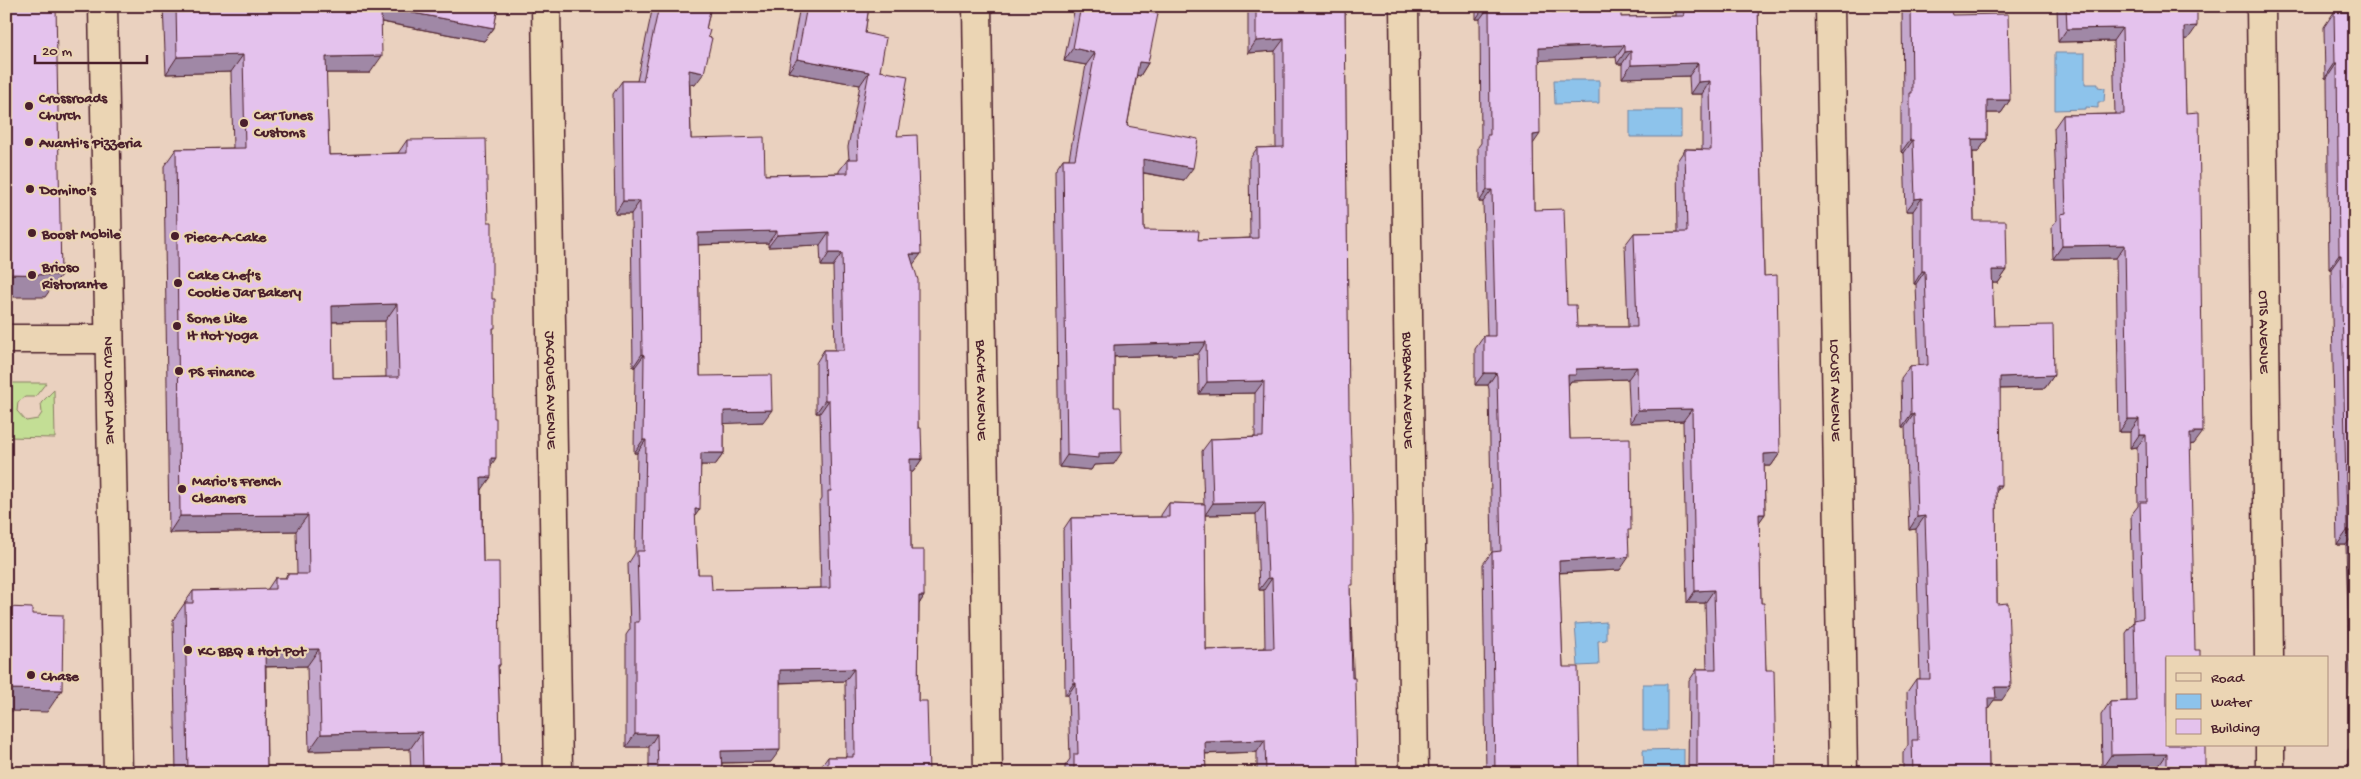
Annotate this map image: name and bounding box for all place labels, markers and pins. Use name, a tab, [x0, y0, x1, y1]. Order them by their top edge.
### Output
place label: Crossroads Church	[38, 90, 108, 125]
marker: Crossroads Church	[23, 100, 35, 112]
place label: Car Tunes Customs	[253, 107, 314, 142]
marker: Car Tunes Customs	[238, 117, 250, 129]
place label: Avanti's Pizzeria	[38, 135, 142, 153]
marker: Avanti's Pizzeria	[23, 136, 35, 148]
place label: Domino's	[38, 182, 97, 200]
marker: Domino's	[24, 183, 36, 195]
place label: Boost Mobile	[41, 226, 122, 244]
marker: Boost Mobile	[26, 227, 38, 239]
place label: Piece-A-Cake	[184, 229, 268, 247]
marker: Piece-A-Cake	[169, 230, 181, 242]
place label: Brioso Ristorante	[41, 259, 108, 294]
place label: Cake Chef's Cookie Jar Bakery	[187, 267, 302, 302]
marker: Brioso Ristorante	[26, 269, 38, 281]
marker: Cake Chef's Cookie Jar Bakery	[172, 277, 184, 289]
place label: Some Like It Hot Yoga	[187, 310, 259, 345]
marker: Some Like It Hot Yoga	[171, 320, 183, 332]
place label: PS Finance	[188, 364, 255, 382]
marker: PS Finance	[173, 365, 185, 377]
place label: Mario's French Cleaners	[191, 473, 281, 508]
marker: Mario's French Cleaners	[176, 483, 188, 495]
place label: KC BBQ & Hot Pot	[197, 643, 307, 661]
marker: KC BBQ & Hot Pot	[182, 644, 194, 656]
place label: Chase	[40, 668, 80, 686]
marker: Chase	[25, 669, 37, 681]

